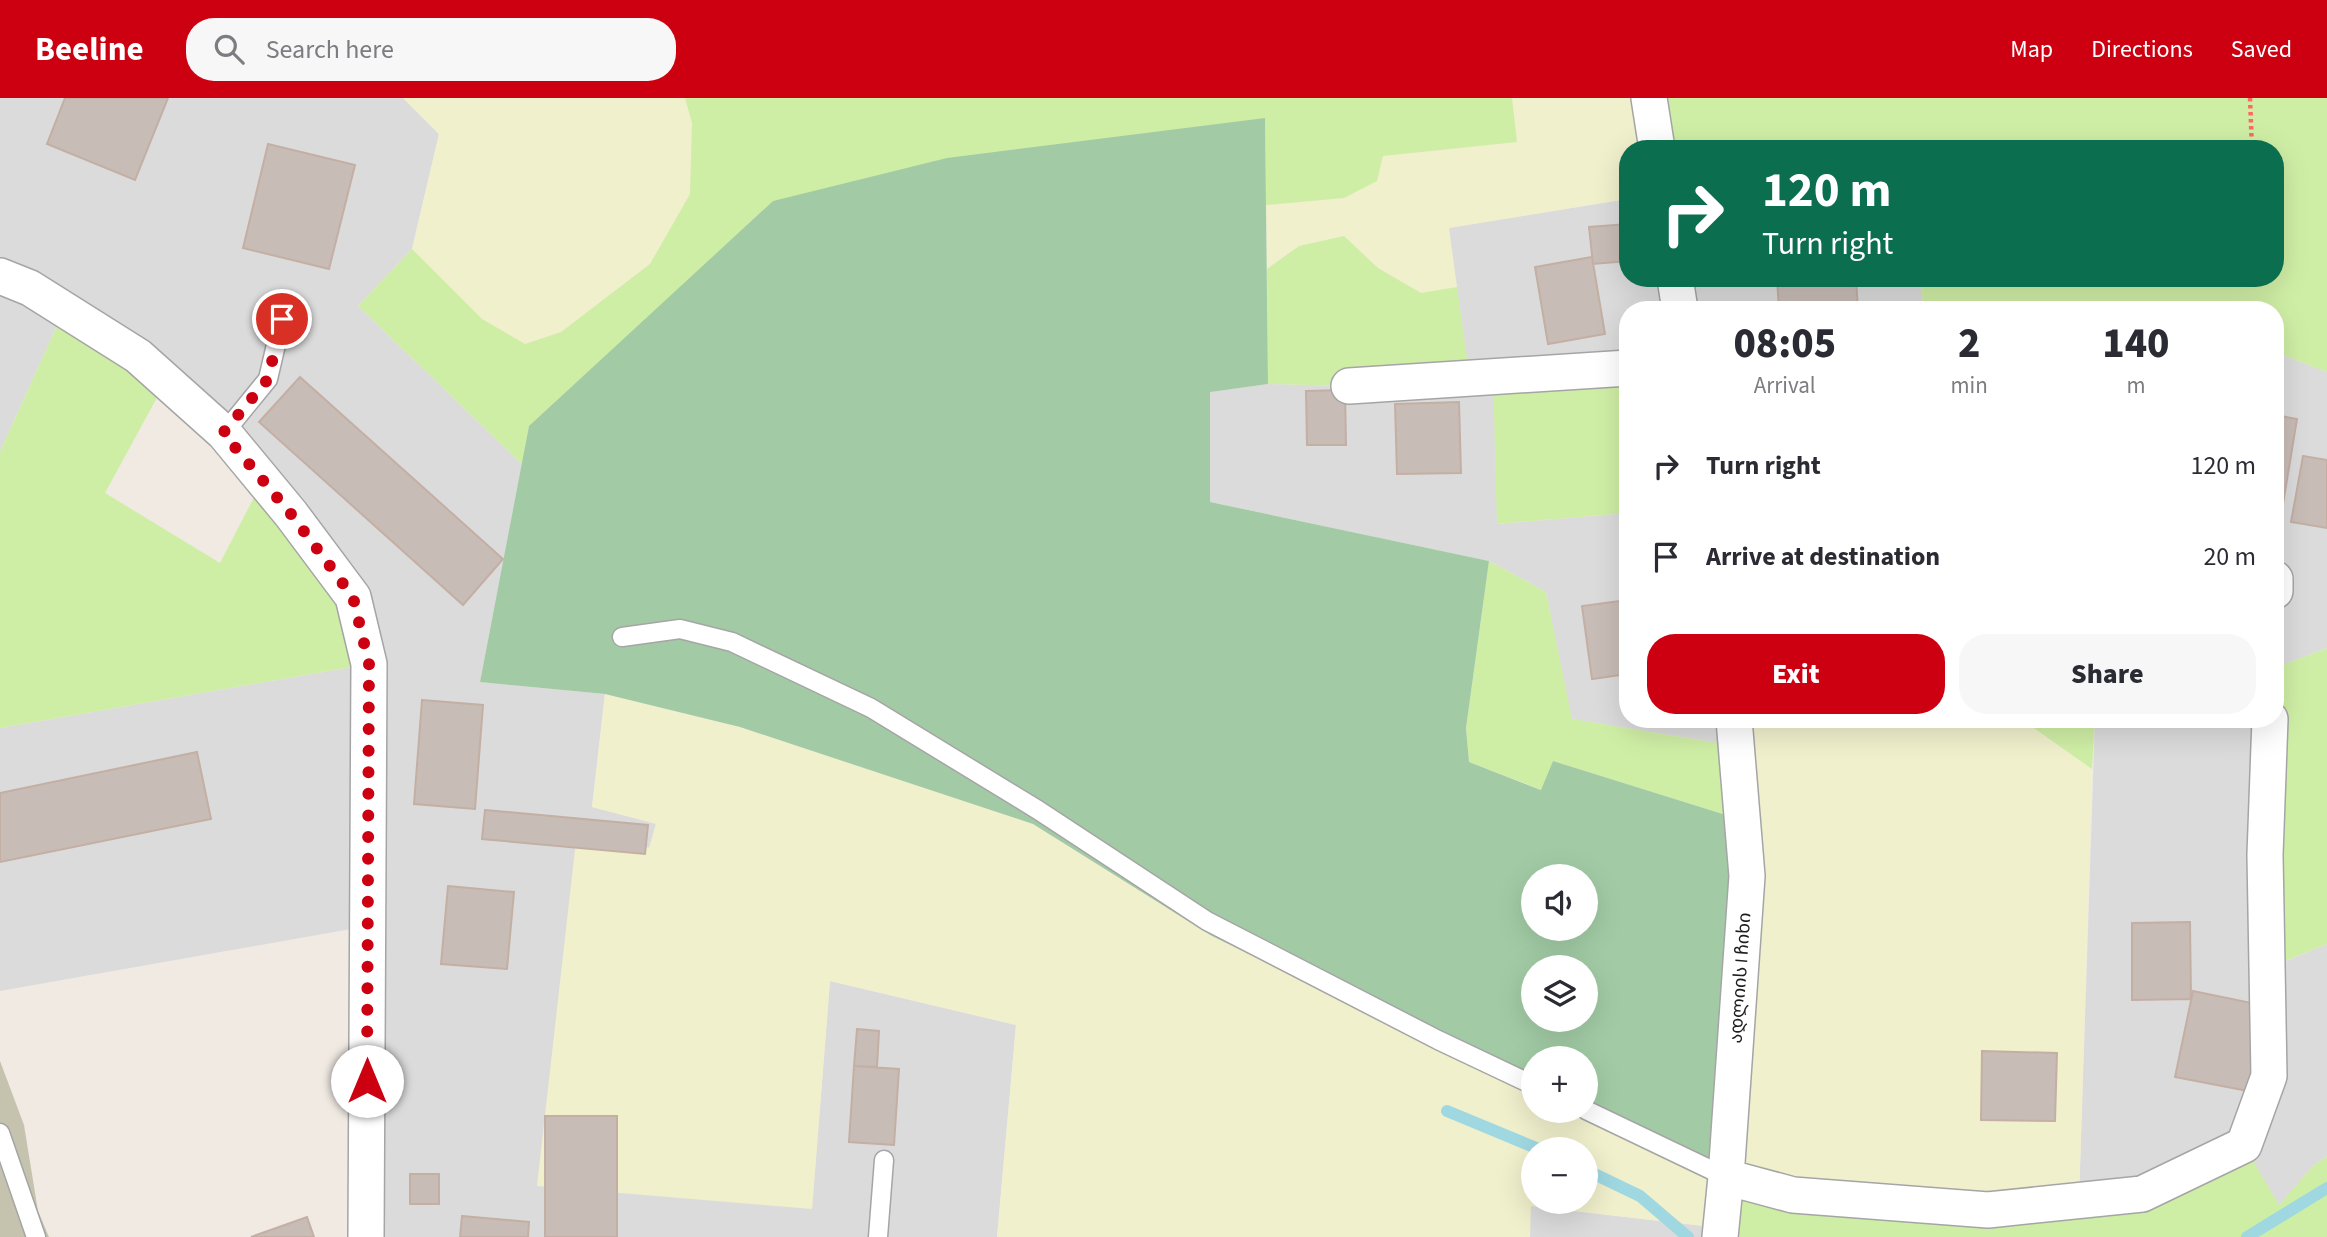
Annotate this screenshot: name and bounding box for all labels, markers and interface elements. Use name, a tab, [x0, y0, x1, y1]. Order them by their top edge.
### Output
search box	[186, 18, 676, 81]
text: Beeline	[35, 26, 144, 73]
icon: search	[210, 30, 248, 68]
text: Search here	[266, 31, 394, 68]
text: Map	[2010, 32, 2053, 67]
text: Directions	[2091, 32, 2193, 67]
text: Saved	[2231, 32, 2292, 67]
text: 120 m	[1762, 156, 1891, 226]
icon: right	[1647, 168, 1738, 259]
text: Turn right	[1762, 221, 1893, 267]
pin	[252, 289, 312, 349]
icon: arrive	[263, 300, 301, 338]
text: 08:05	[1733, 314, 1836, 374]
text: 2	[1958, 314, 1980, 374]
text: 140	[2102, 314, 2170, 374]
text: Arrival	[1754, 369, 1816, 402]
text: min	[1951, 369, 1988, 402]
text: m	[2126, 369, 2145, 402]
icon: right	[1647, 447, 1685, 485]
text: Turn right	[1706, 447, 1821, 484]
text: 120 m	[2190, 447, 2256, 484]
icon: arrive	[1647, 538, 1685, 576]
text: Arrive at destination	[1706, 538, 1940, 575]
text: 20 m	[2203, 538, 2256, 575]
button: Exit	[1647, 634, 1945, 714]
button: Share	[1959, 634, 2256, 714]
map controls	[1521, 864, 1598, 1214]
button: sound	[1521, 864, 1598, 941]
street label: ადლიის I ჩიხი	[1723, 912, 1758, 1044]
button: layers	[1521, 955, 1598, 1032]
position arrow	[330, 1044, 404, 1118]
button: +	[1521, 1046, 1598, 1123]
button: −	[1521, 1137, 1598, 1214]

